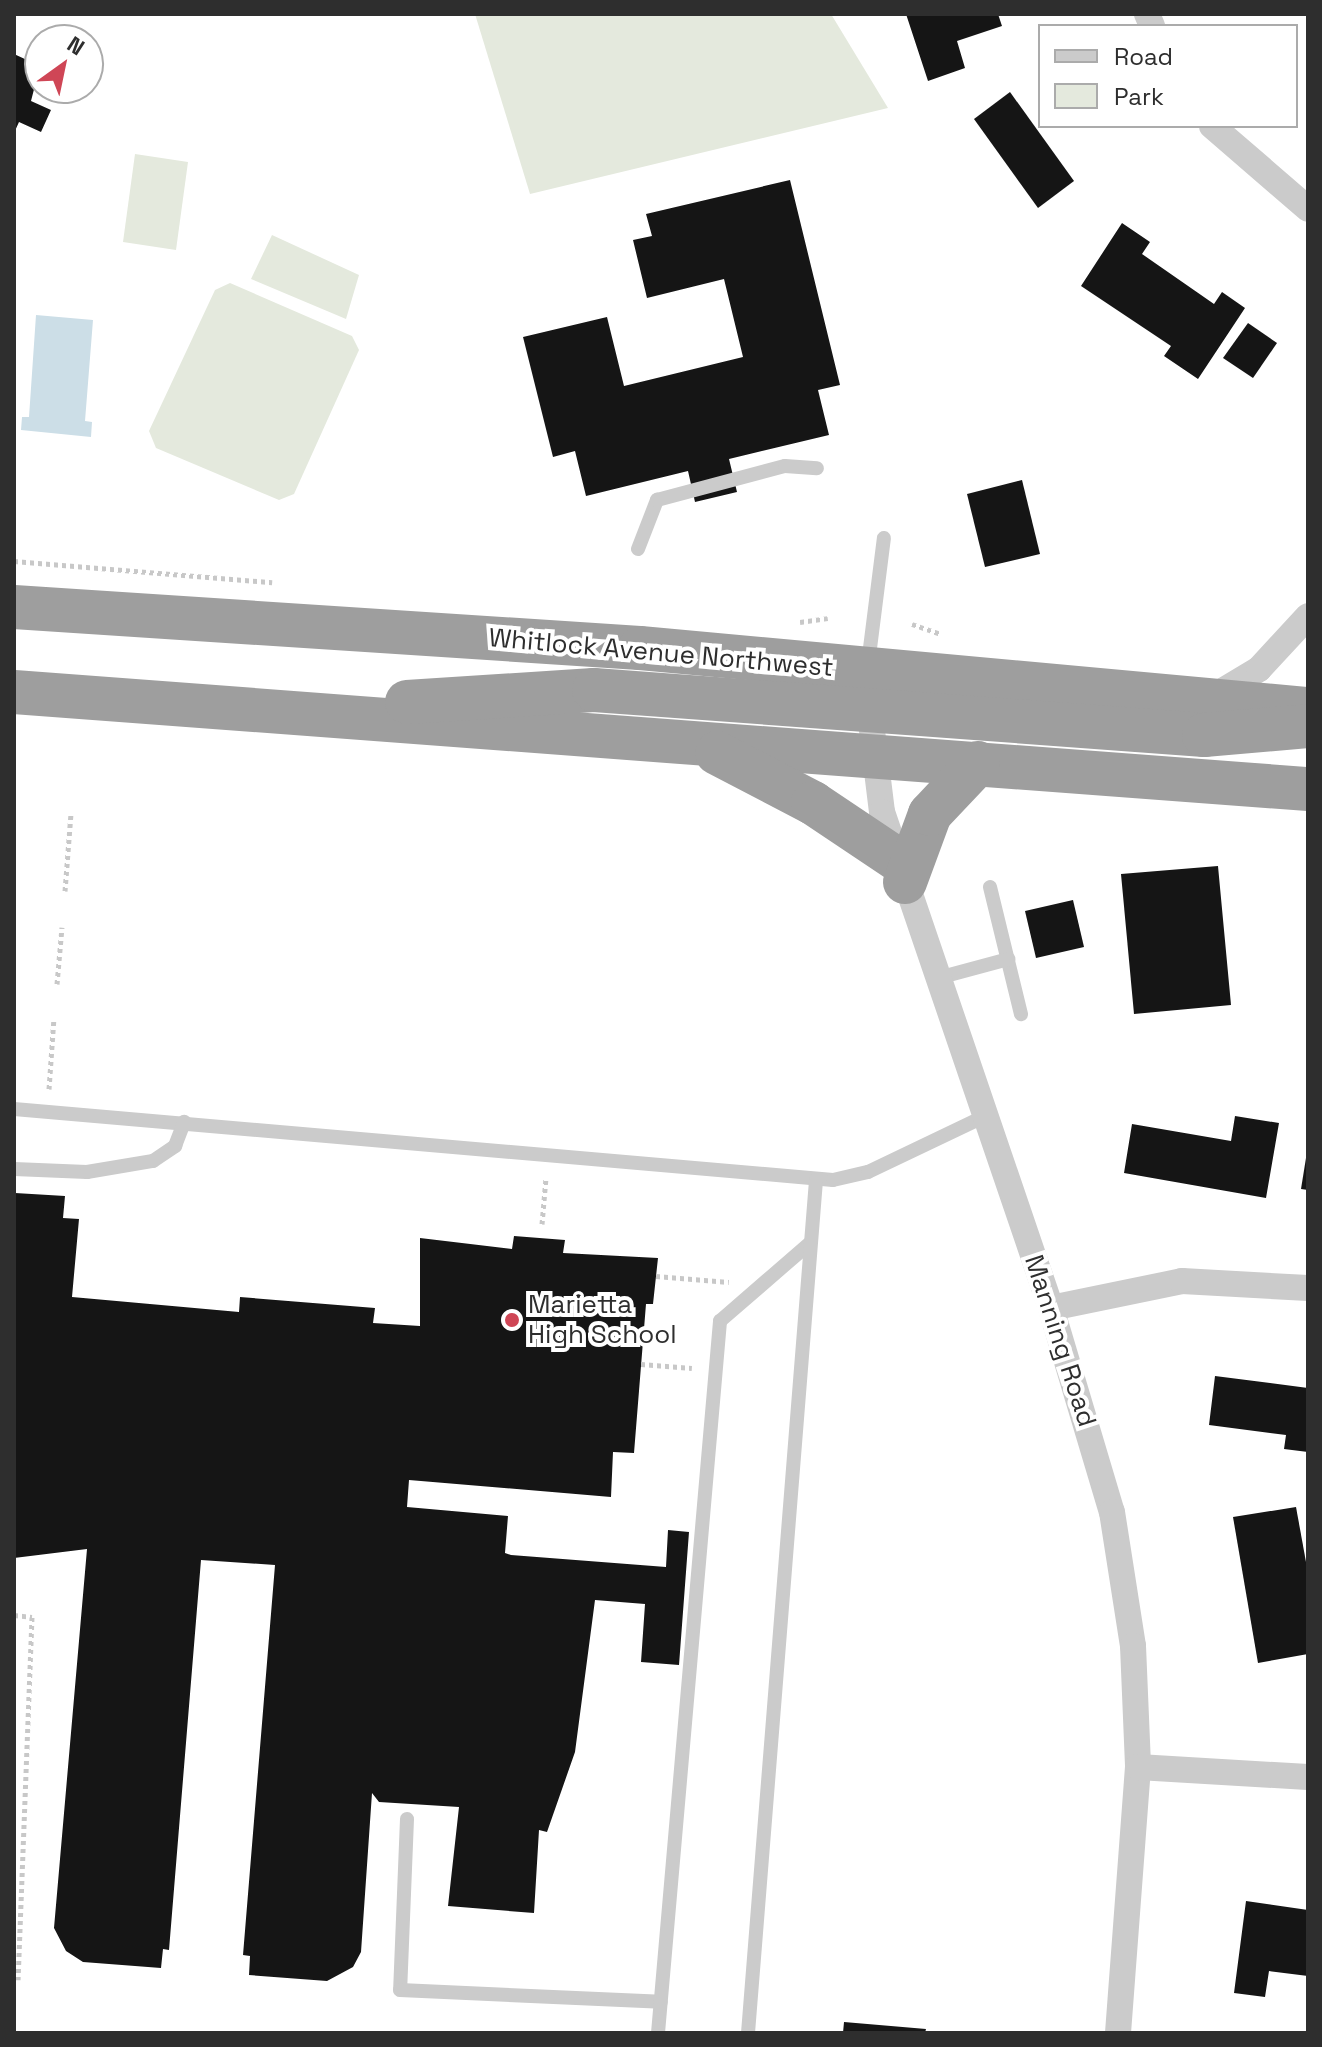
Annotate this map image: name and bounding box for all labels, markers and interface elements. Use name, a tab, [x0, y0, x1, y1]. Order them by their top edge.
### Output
north arrow	[24, 24, 104, 104]
legend	[1038, 24, 1298, 128]
text: N	[62, 30, 90, 61]
text: Road	[1114, 41, 1173, 72]
text: Park	[1114, 81, 1164, 112]
street label: Whitlock Avenue Northwest	[487, 622, 835, 684]
street label: Manning Road	[1018, 1251, 1102, 1431]
place label: Marietta High School	[528, 1289, 677, 1350]
marker: Marietta High School	[503, 1311, 521, 1329]

